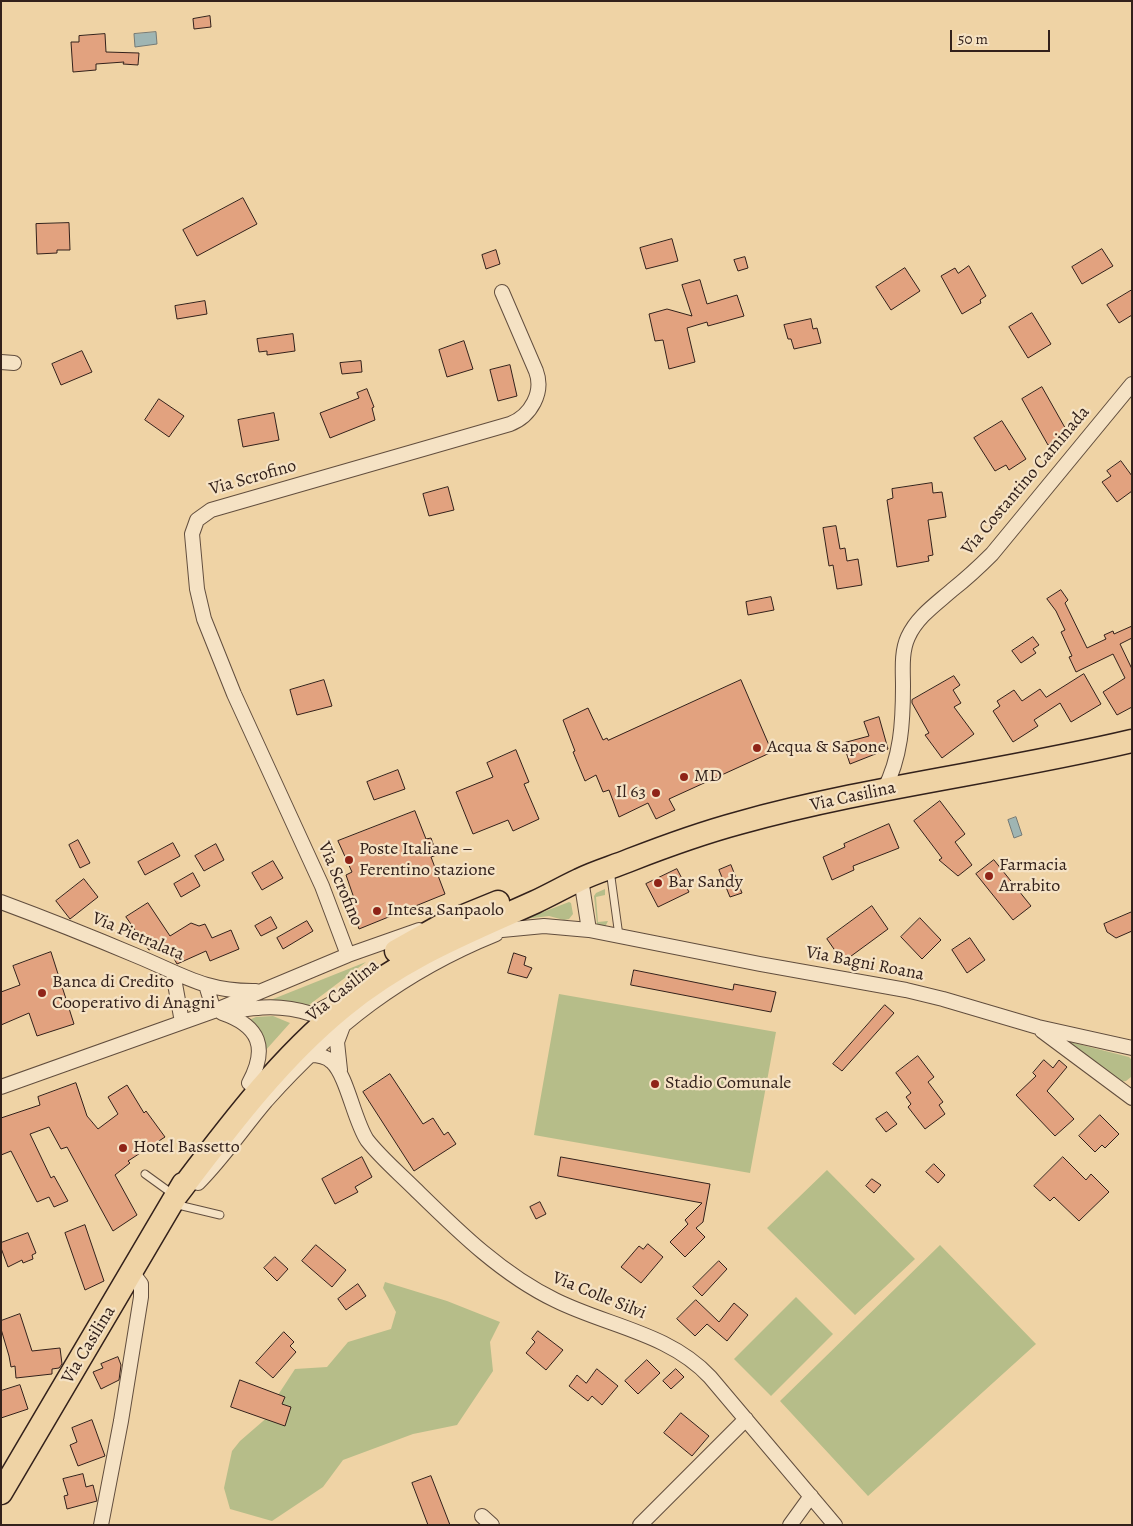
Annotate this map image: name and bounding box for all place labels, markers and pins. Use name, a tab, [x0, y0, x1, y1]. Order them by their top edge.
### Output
place label: Acqua & Sapone	[767, 737, 886, 759]
marker: Acqua & Sapone	[751, 742, 763, 754]
place label: MD	[694, 766, 722, 788]
marker: MD	[678, 771, 690, 783]
place label: Il 63	[616, 782, 646, 804]
marker: Il 63	[650, 787, 662, 799]
place label: Poste Italiane – Ferentino stazione	[359, 839, 495, 882]
marker: Poste Italiane – Ferentino stazione	[343, 854, 355, 866]
place label: Farmacia Arrabito	[999, 855, 1067, 898]
marker: Farmacia Arrabito	[983, 870, 995, 882]
place label: Bar Sandy	[668, 872, 743, 894]
marker: Bar Sandy	[652, 877, 664, 889]
place label: Intesa Sanpaolo	[387, 900, 504, 922]
marker: Intesa Sanpaolo	[371, 905, 383, 917]
place label: Banca di Credito Cooperativo di Anagni	[52, 972, 215, 1014]
marker: Banca di Credito Cooperativo di Anagni	[36, 987, 48, 999]
place label: Stadio Comunale	[665, 1073, 791, 1095]
marker: Stadio Comunale	[649, 1078, 661, 1090]
place label: Hotel Bassetto	[133, 1137, 240, 1159]
marker: Hotel Bassetto	[117, 1142, 129, 1154]

